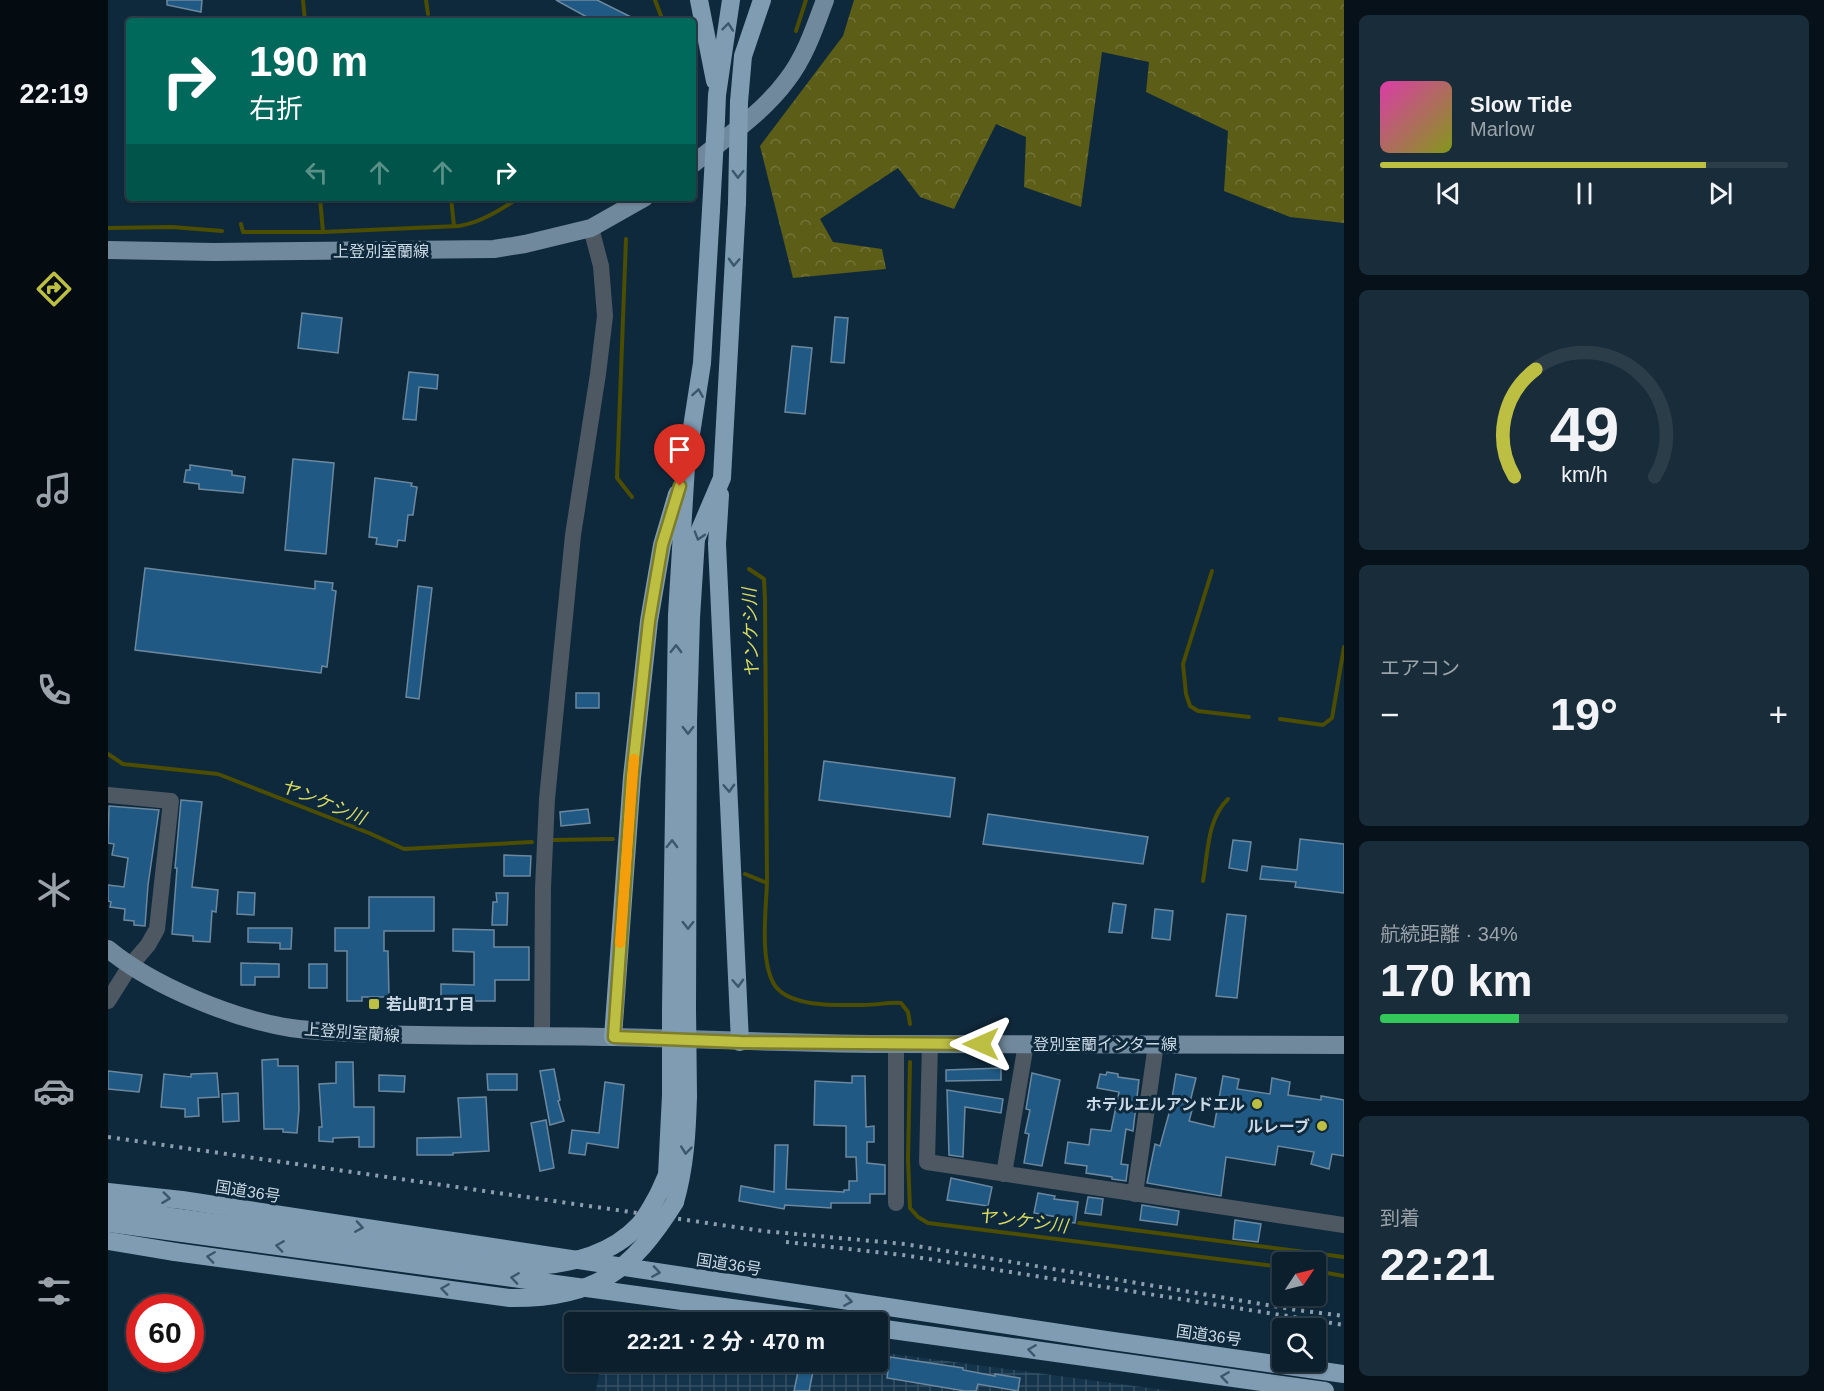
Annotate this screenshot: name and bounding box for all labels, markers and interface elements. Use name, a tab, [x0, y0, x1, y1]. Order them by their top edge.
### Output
one-way arrow	[721, 22, 734, 31]
text: 190 m	[249, 38, 368, 85]
icon: right	[150, 42, 228, 120]
text: 22:19	[19, 79, 89, 109]
text: Slow Tide	[1470, 92, 1572, 117]
text: 右折	[249, 94, 303, 124]
text: Marlow	[1470, 118, 1534, 140]
icon: left	[300, 156, 333, 189]
icon: ahead	[363, 156, 396, 189]
icon: ahead	[426, 156, 459, 189]
icon: right	[489, 156, 522, 189]
one-way arrow	[731, 169, 744, 178]
icon: previous	[1432, 177, 1465, 210]
icon: pause	[1568, 177, 1601, 210]
icon: next	[1704, 177, 1737, 210]
street label: 上登別室蘭線	[333, 243, 429, 260]
one-way arrow	[727, 257, 740, 266]
icon: directions	[33, 268, 75, 310]
one-way arrow	[691, 388, 703, 397]
text: 49	[1549, 395, 1619, 464]
pin	[654, 424, 705, 486]
icon: arrive	[663, 433, 696, 466]
text: km/h	[1561, 464, 1607, 488]
icon: music	[33, 469, 75, 511]
one-way arrow	[694, 530, 706, 541]
water label: ヤンケシ川	[739, 586, 763, 678]
one-way arrow	[670, 645, 682, 654]
text: エアコン	[1380, 657, 1460, 679]
icon: phone	[33, 669, 75, 711]
text: 19°	[1550, 689, 1618, 740]
text: −	[1380, 696, 1399, 733]
text: +	[1769, 696, 1788, 733]
one-way arrow	[682, 725, 694, 734]
water label: ヤンケシ川	[278, 776, 370, 829]
one-way arrow	[722, 784, 735, 793]
one-way arrow	[666, 840, 678, 849]
icon: climate	[33, 869, 75, 911]
one-way arrow	[682, 920, 694, 929]
text: 航続距離 · 34%	[1380, 923, 1518, 945]
text: 170 km	[1380, 955, 1533, 1006]
one-way arrow	[732, 979, 745, 988]
place label: 若山町1丁目	[386, 996, 475, 1013]
marker: 若山町1丁目	[367, 997, 381, 1011]
position arrow	[949, 1012, 1013, 1076]
street label: 上登別室蘭線	[303, 1021, 400, 1044]
street label: 登別室蘭インター線	[1033, 1036, 1177, 1053]
icon: car	[33, 1070, 75, 1112]
place label: ホテルエルアンドエル	[1086, 1096, 1245, 1113]
marker: ホテルエルアンドエル	[1250, 1097, 1264, 1111]
place label: ルレーブ	[1247, 1118, 1310, 1135]
marker: ルレーブ	[1315, 1119, 1329, 1133]
one-way arrow	[680, 1145, 693, 1154]
street label: 国道36号	[214, 1178, 282, 1205]
one-way arrow	[162, 1192, 171, 1204]
water label: ヤンケシ川	[977, 1206, 1071, 1237]
text: 到着	[1380, 1207, 1420, 1229]
one-way arrow	[354, 1221, 364, 1233]
text: 22:21	[1380, 1239, 1495, 1290]
one-way arrow	[275, 1241, 284, 1253]
one-way arrow	[206, 1251, 215, 1263]
street label: 国道36号	[695, 1251, 763, 1278]
north arrow	[1272, 1252, 1326, 1306]
map controls	[1272, 1252, 1326, 1372]
one-way arrow	[651, 1266, 660, 1278]
icon: filters	[33, 1270, 75, 1312]
one-way arrow	[510, 1273, 519, 1285]
one-way arrow	[441, 1283, 450, 1295]
speed limit sign: 60	[126, 1294, 204, 1372]
one-way arrow	[844, 1295, 853, 1307]
button: search	[1272, 1318, 1326, 1372]
street label: 国道36号	[1175, 1322, 1243, 1348]
text: 22:21 · 2 分 · 470 m	[627, 1329, 825, 1354]
one-way arrow	[1027, 1344, 1037, 1356]
one-way arrow	[1220, 1371, 1230, 1383]

